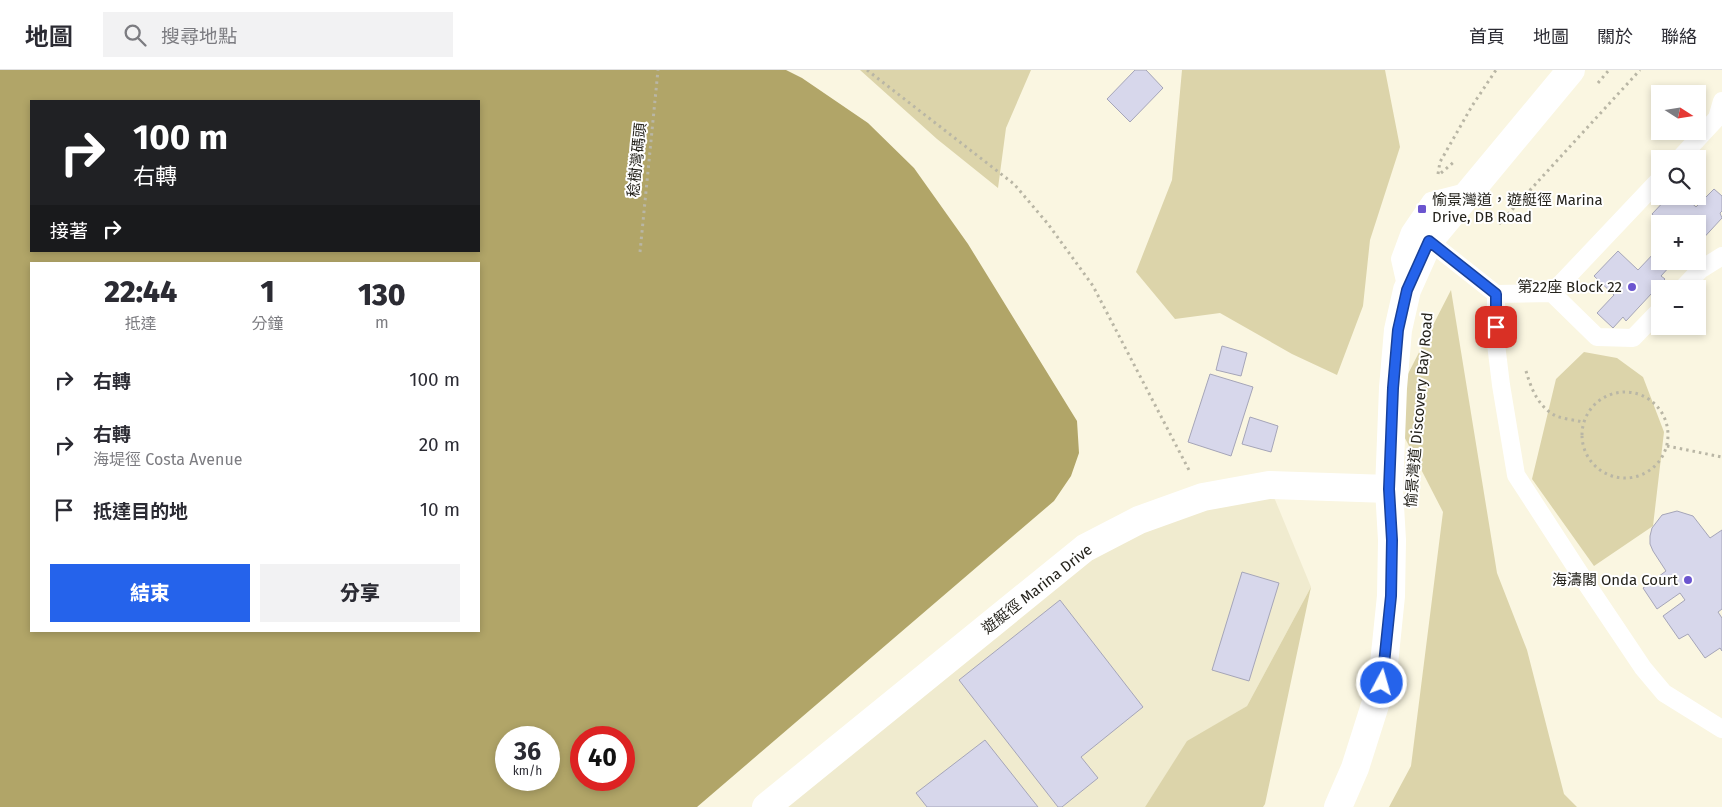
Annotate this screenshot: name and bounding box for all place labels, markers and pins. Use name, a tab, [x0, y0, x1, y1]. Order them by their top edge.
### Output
place label: 愉景灣道，遊艇徑 Marina Drive, DB Road	[1432, 191, 1603, 226]
marker: 愉景灣道，遊艇徑 Marina Drive, DB Road	[1416, 203, 1428, 215]
place label: 第22座 Block 22	[1517, 278, 1622, 296]
marker: 第22座 Block 22	[1626, 281, 1638, 293]
pin	[1475, 306, 1517, 348]
place label: 海濤閣 Onda Court	[1552, 571, 1679, 589]
marker: 海濤閣 Onda Court	[1682, 574, 1694, 586]

